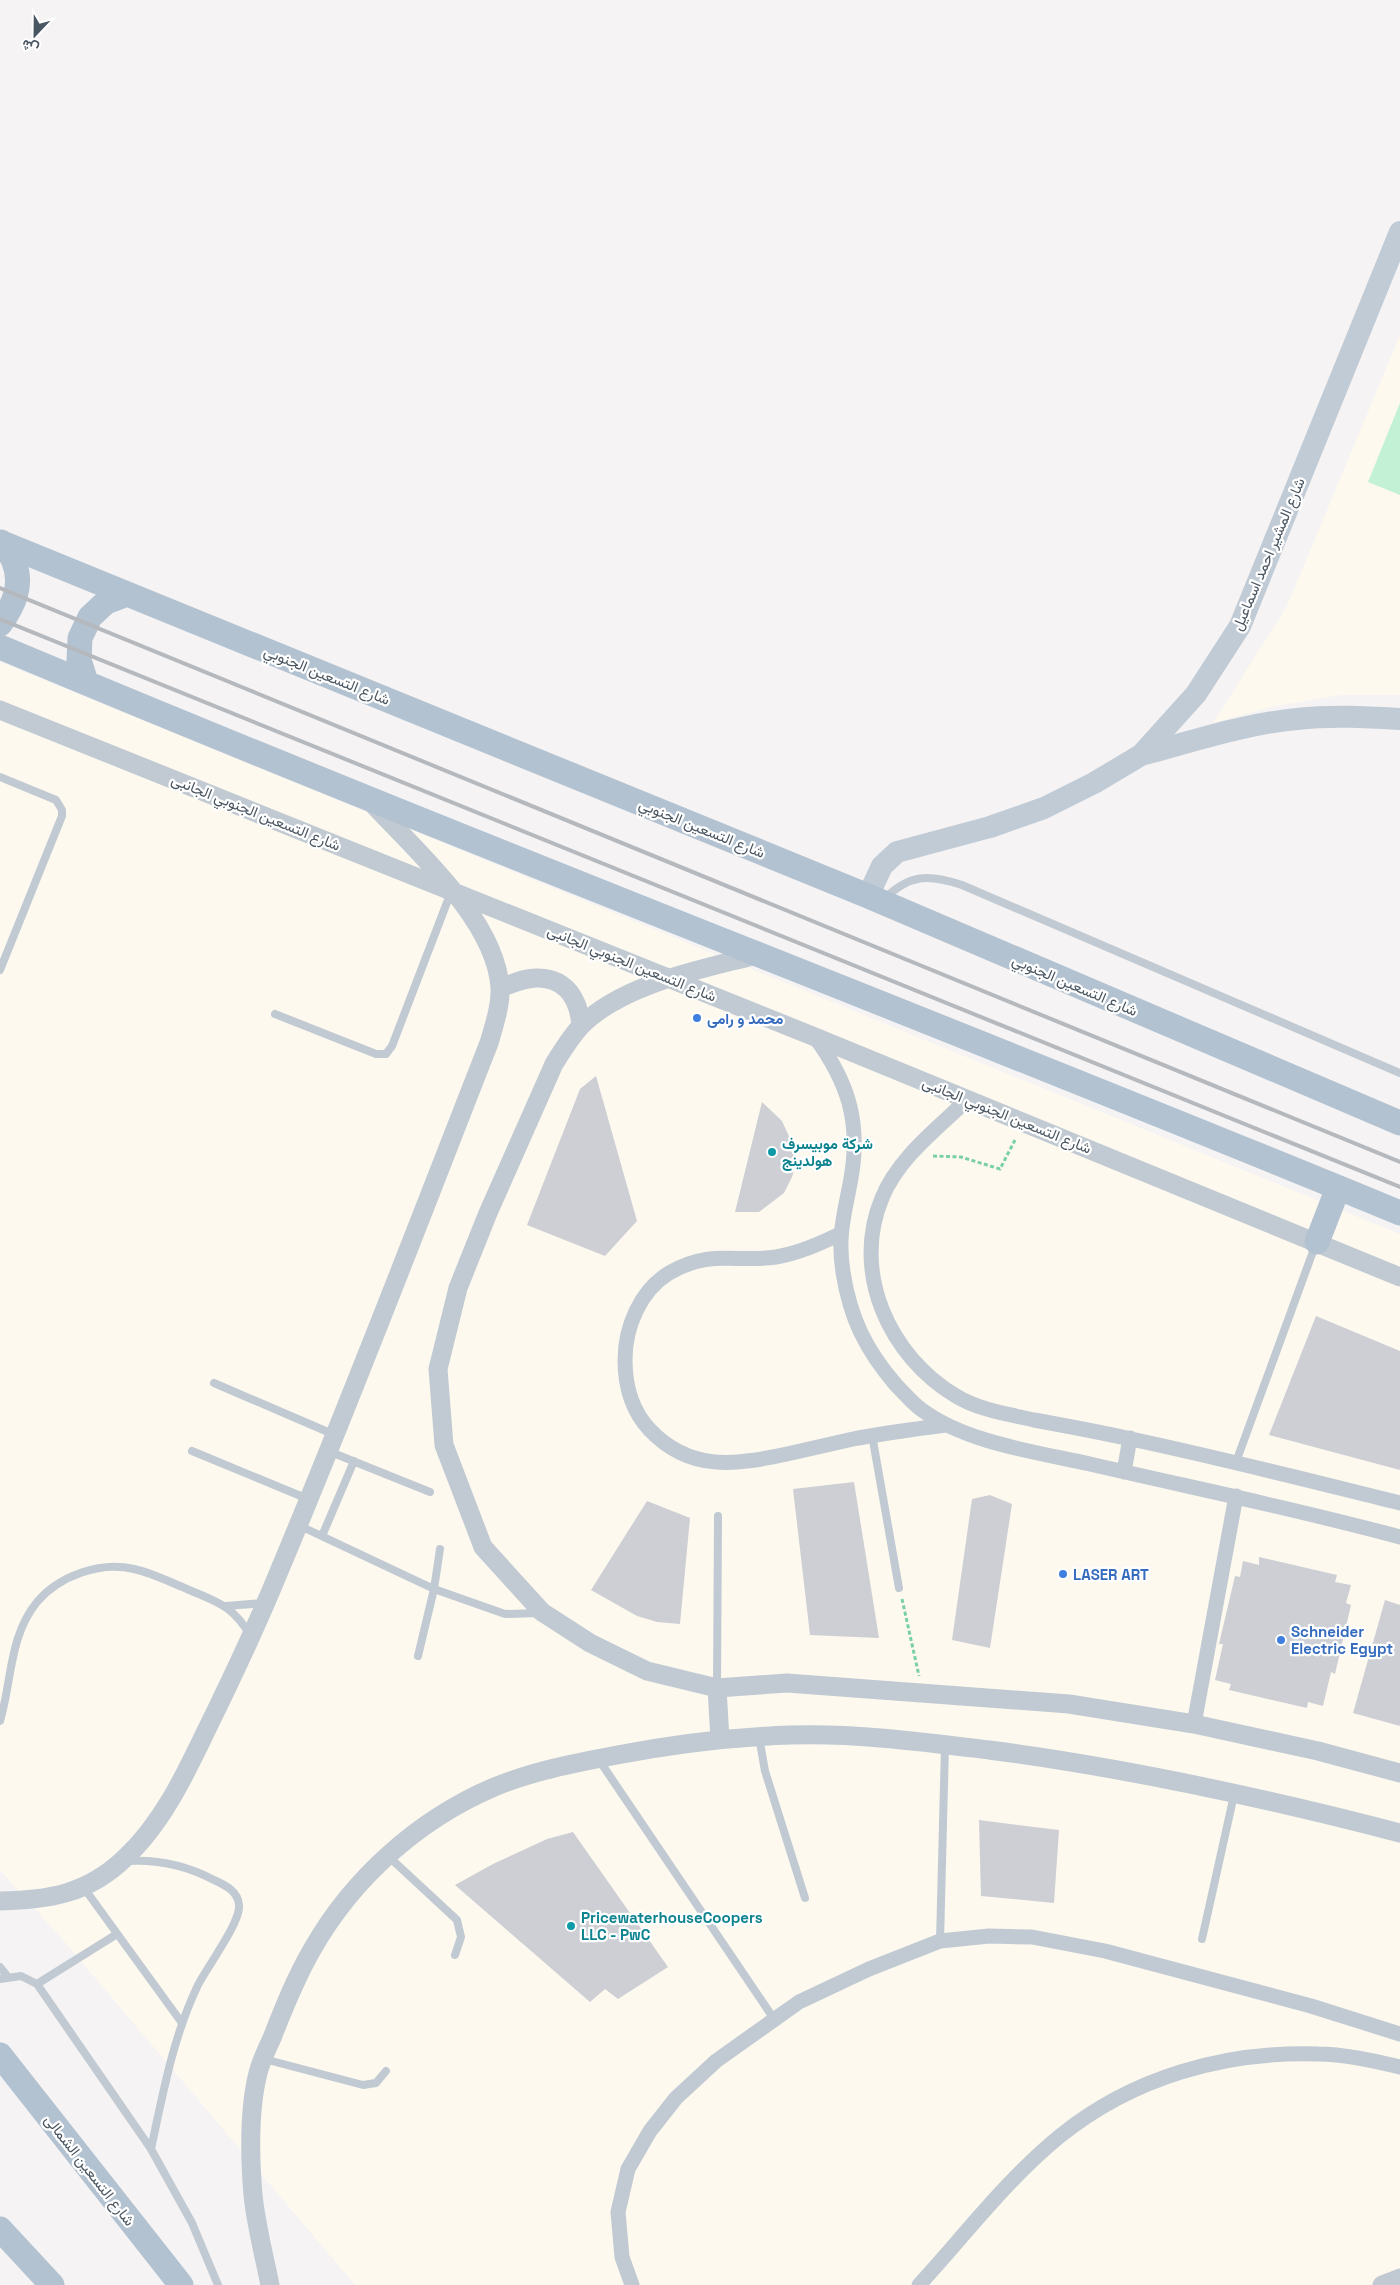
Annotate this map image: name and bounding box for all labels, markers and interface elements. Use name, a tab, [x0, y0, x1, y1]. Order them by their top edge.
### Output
north arrow	[10, 10, 60, 60]
text: ش	[19, 35, 41, 59]
street label: شارع المشير احمد اسماعيل	[1227, 475, 1311, 634]
street label: شارع التسعين الجنوبي	[260, 641, 393, 713]
street label: شارع التسعين الجنوبي الجانبى	[167, 769, 344, 858]
street label: شارع التسعين الجنوبي	[635, 794, 768, 866]
street label: شارع التسعين الجنوبي الجانبى	[543, 920, 720, 1009]
street label: شارع التسعين الجنوبي	[1008, 950, 1141, 1024]
place label: محمد و رامى	[707, 1009, 783, 1028]
marker: محمد و رامى	[691, 1012, 703, 1024]
street label: شارع التسعين الجنوبي الجانبى	[918, 1072, 1095, 1161]
place label: شركة موبيسرف هولدينج	[782, 1134, 873, 1171]
marker: شركة موبيسرف هولدينج	[766, 1146, 778, 1158]
place label: LASER ART	[1073, 1565, 1149, 1584]
marker: LASER ART	[1057, 1568, 1069, 1580]
place label: Schneider Electric Egypt	[1291, 1622, 1393, 1658]
marker: Schneider Electric Egypt	[1275, 1634, 1287, 1646]
place label: PricewaterhouseCoopers LLC - PwC	[581, 1908, 763, 1944]
marker: PricewaterhouseCoopers LLC - PwC	[565, 1920, 577, 1932]
street label: شارع التسعين الشمالى	[39, 2111, 139, 2231]

